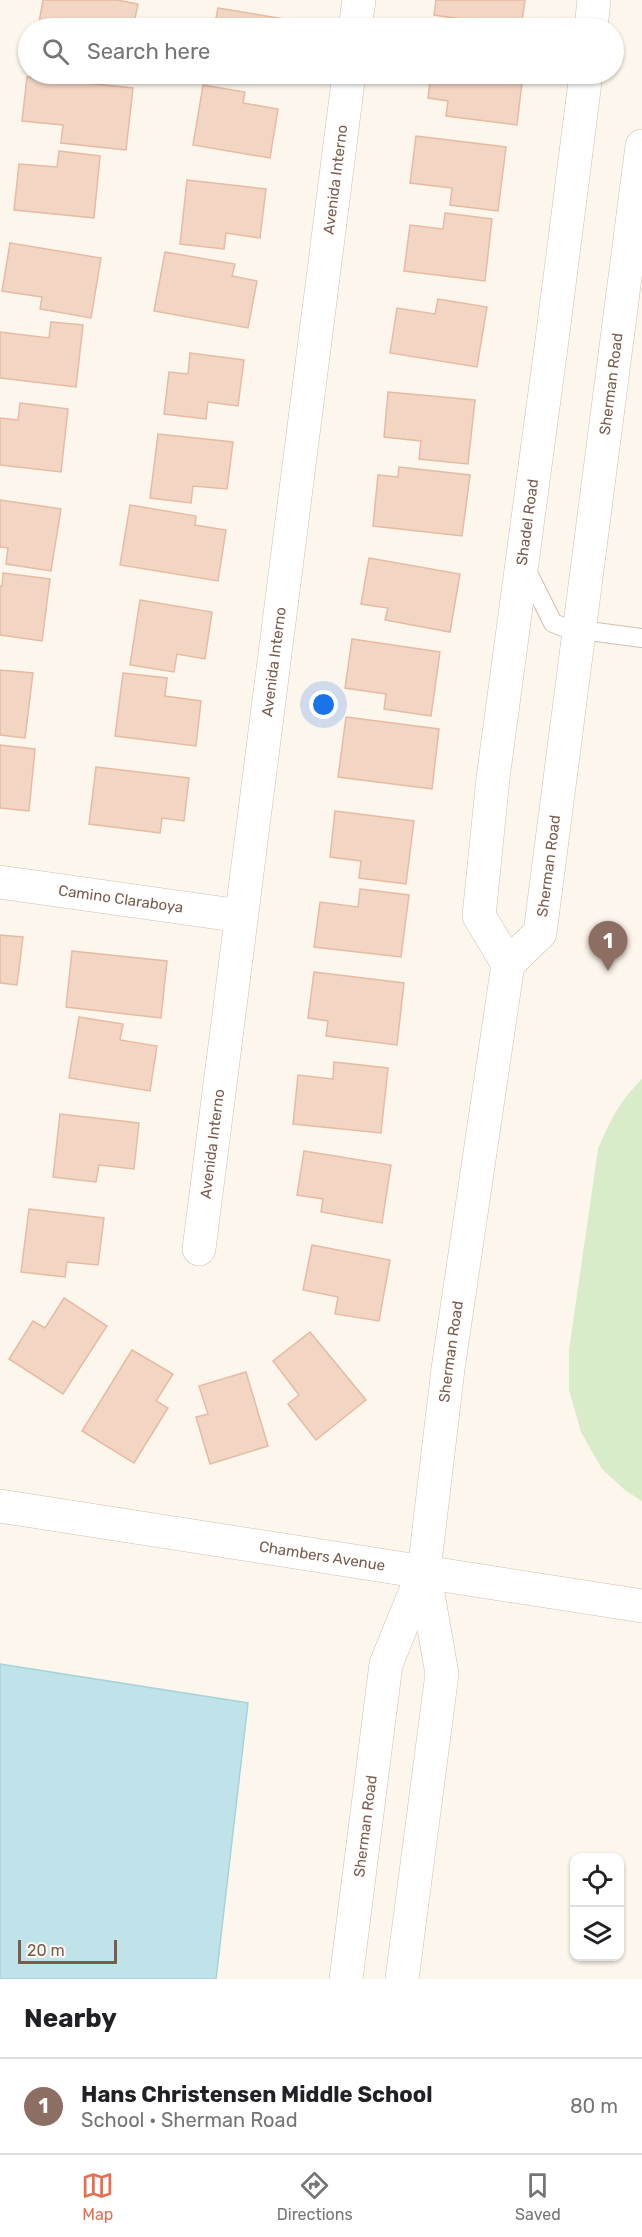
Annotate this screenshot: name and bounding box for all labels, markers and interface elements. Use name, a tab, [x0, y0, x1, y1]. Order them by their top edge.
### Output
search box	[18, 18, 624, 84]
icon: search	[39, 35, 72, 68]
text: Search here	[87, 38, 210, 65]
street label: Avenida Interno	[320, 124, 351, 236]
street label: Sherman Road	[596, 332, 627, 436]
street label: Shadel Road	[513, 478, 542, 566]
street label: Avenida Interno	[258, 606, 290, 718]
your location	[309, 690, 338, 719]
street label: Sherman Road	[533, 814, 564, 918]
street label: Camino Claraboya	[57, 881, 184, 917]
pin: 1	[588, 922, 628, 971]
street label: Avenida Interno	[197, 1088, 228, 1200]
street label: Sherman Road	[435, 1300, 467, 1404]
street label: Chambers Avenue	[258, 1537, 386, 1575]
street label: Sherman Road	[350, 1774, 381, 1878]
map controls	[570, 1853, 624, 1961]
button: locate	[570, 1853, 624, 1907]
button: layers	[570, 1907, 624, 1961]
scale bar	[18, 1937, 117, 1964]
text: 20 m	[27, 1941, 65, 1960]
text: Nearby	[24, 2003, 117, 2034]
text: Hans Christensen Middle School	[81, 2081, 432, 2108]
text: 1	[39, 2094, 48, 2118]
text: 80 m	[570, 2094, 618, 2118]
text: School · Sherman Road	[81, 2108, 298, 2132]
tab: Map	[81, 2169, 114, 2224]
tab: Directions	[277, 2169, 353, 2224]
tab: Saved	[515, 2169, 561, 2224]

